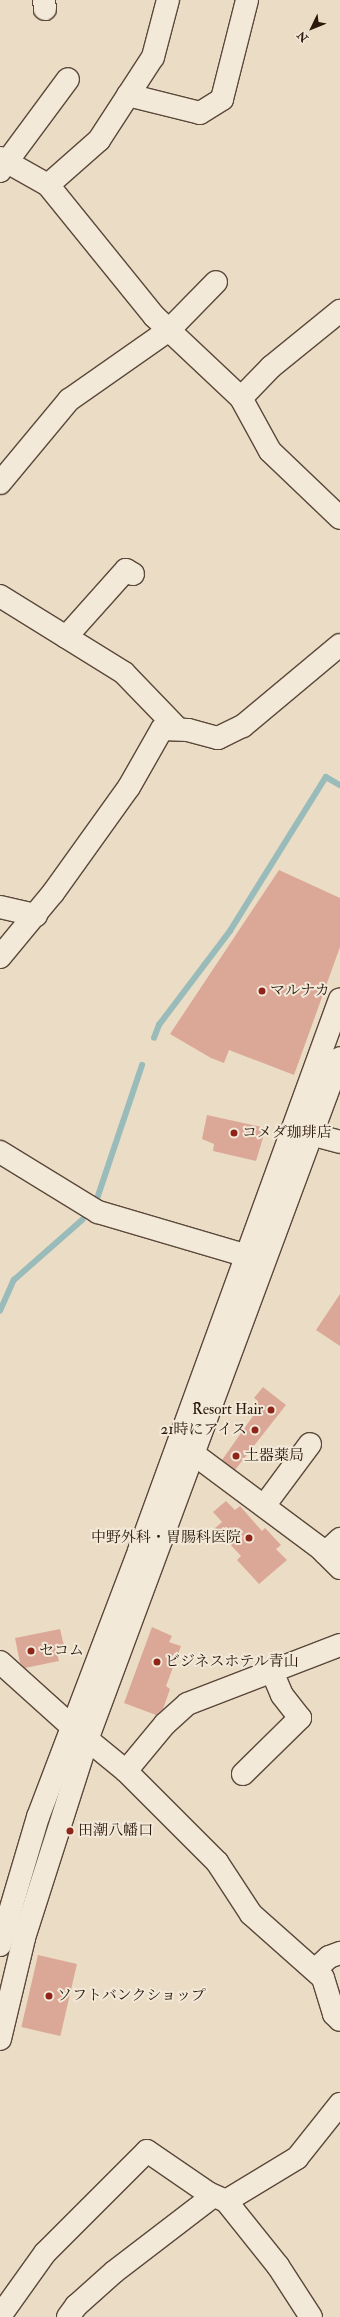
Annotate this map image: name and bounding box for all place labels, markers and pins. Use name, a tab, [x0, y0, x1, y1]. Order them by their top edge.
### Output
place label: マルナカ	[270, 982, 330, 1000]
marker: マルナカ	[257, 986, 267, 996]
place label: コメダ珈琲店	[242, 1124, 332, 1142]
marker: コメダ珈琲店	[229, 1128, 239, 1138]
place label: Resort Hair	[192, 1401, 263, 1419]
marker: Resort Hair	[266, 1405, 276, 1415]
place label: 21時にアイス	[159, 1421, 247, 1439]
marker: 21時にアイス	[250, 1425, 260, 1435]
place label: 土器薬局	[244, 1447, 304, 1465]
marker: 土器薬局	[231, 1451, 241, 1461]
place label: 中野外科・胃腸科医院	[91, 1529, 241, 1547]
marker: 中野外科・胃腸科医院	[244, 1533, 254, 1543]
place label: セコム	[39, 1642, 84, 1660]
marker: セコム	[26, 1646, 36, 1656]
place label: ビジネスホテル青山	[165, 1653, 300, 1671]
marker: ビジネスホテル青山	[152, 1657, 162, 1667]
place label: 田潮八幡口	[78, 1822, 153, 1840]
marker: 田潮八幡口	[65, 1826, 75, 1836]
place label: ソフトバンクショップ	[57, 1987, 207, 2005]
marker: ソフトバンクショップ	[44, 1991, 54, 2001]

